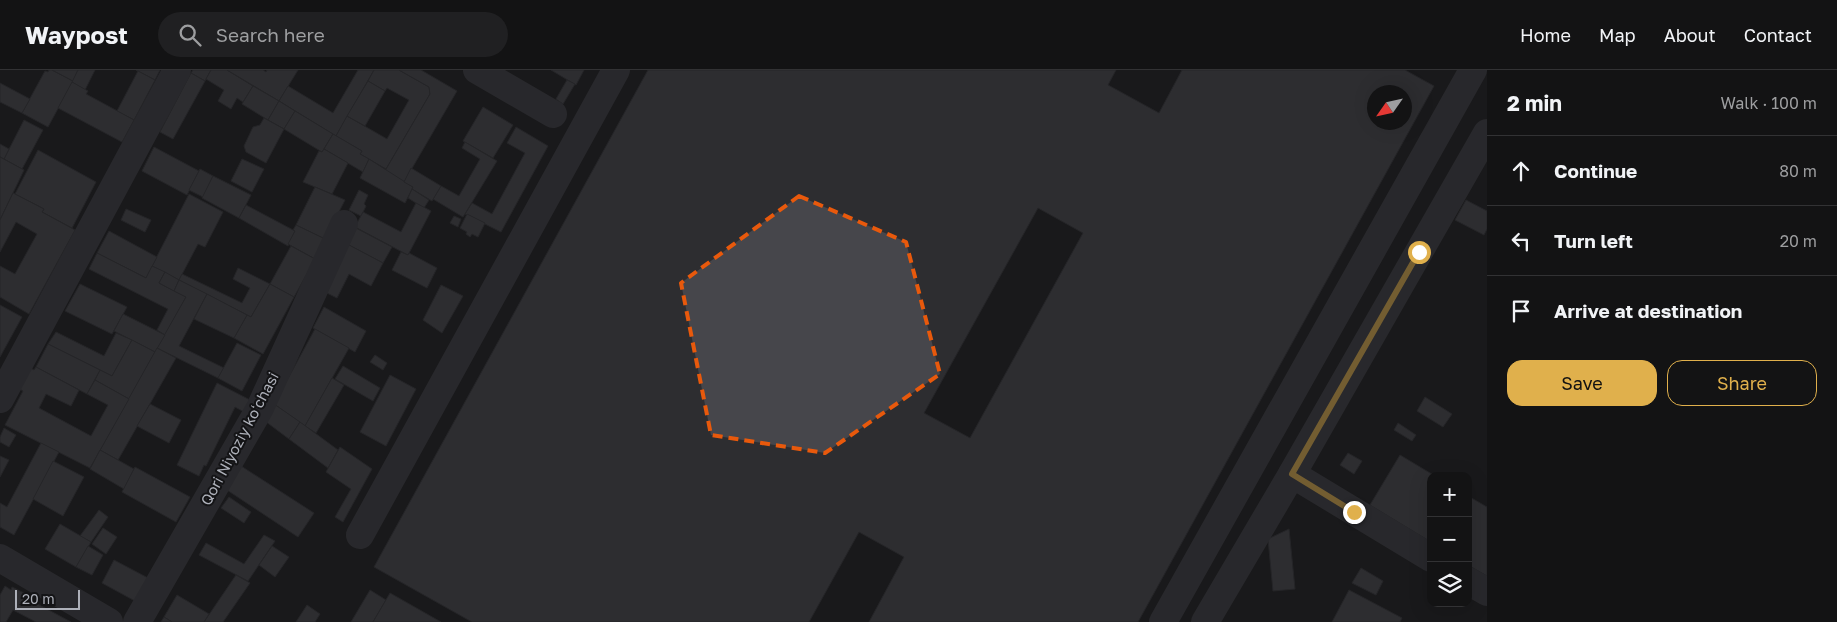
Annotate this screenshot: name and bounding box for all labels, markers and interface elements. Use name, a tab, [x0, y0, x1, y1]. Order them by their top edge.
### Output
search box	[158, 12, 508, 57]
text: Waypost	[25, 20, 128, 49]
icon: search	[176, 21, 204, 49]
text: Search here	[216, 23, 325, 46]
text: Home	[1520, 24, 1571, 46]
text: Map	[1599, 24, 1636, 46]
text: About	[1664, 24, 1716, 46]
text: Contact	[1744, 24, 1812, 46]
north arrow	[1367, 85, 1412, 130]
text: 2 min	[1507, 90, 1562, 116]
text: Walk · 100 m	[1721, 93, 1817, 113]
icon: ahead	[1507, 157, 1535, 185]
text: Continue	[1554, 159, 1637, 182]
text: 80 m	[1779, 161, 1817, 181]
icon: left	[1507, 227, 1535, 255]
text: Turn left	[1554, 229, 1633, 252]
text: 20 m	[1780, 231, 1817, 251]
route start	[1408, 241, 1431, 264]
icon: arrive	[1507, 297, 1535, 325]
text: Arrive at destination	[1554, 299, 1742, 322]
button: Save	[1507, 360, 1657, 406]
button: Share	[1667, 360, 1817, 406]
street label: Qori Niyoziy koʻchasi	[196, 369, 282, 508]
map controls	[1427, 472, 1472, 607]
button: +	[1427, 472, 1472, 517]
route end	[1343, 501, 1366, 524]
button: −	[1427, 517, 1472, 562]
button: layers	[1427, 562, 1472, 607]
scale bar	[15, 587, 80, 610]
text: 20 m	[22, 590, 55, 607]

